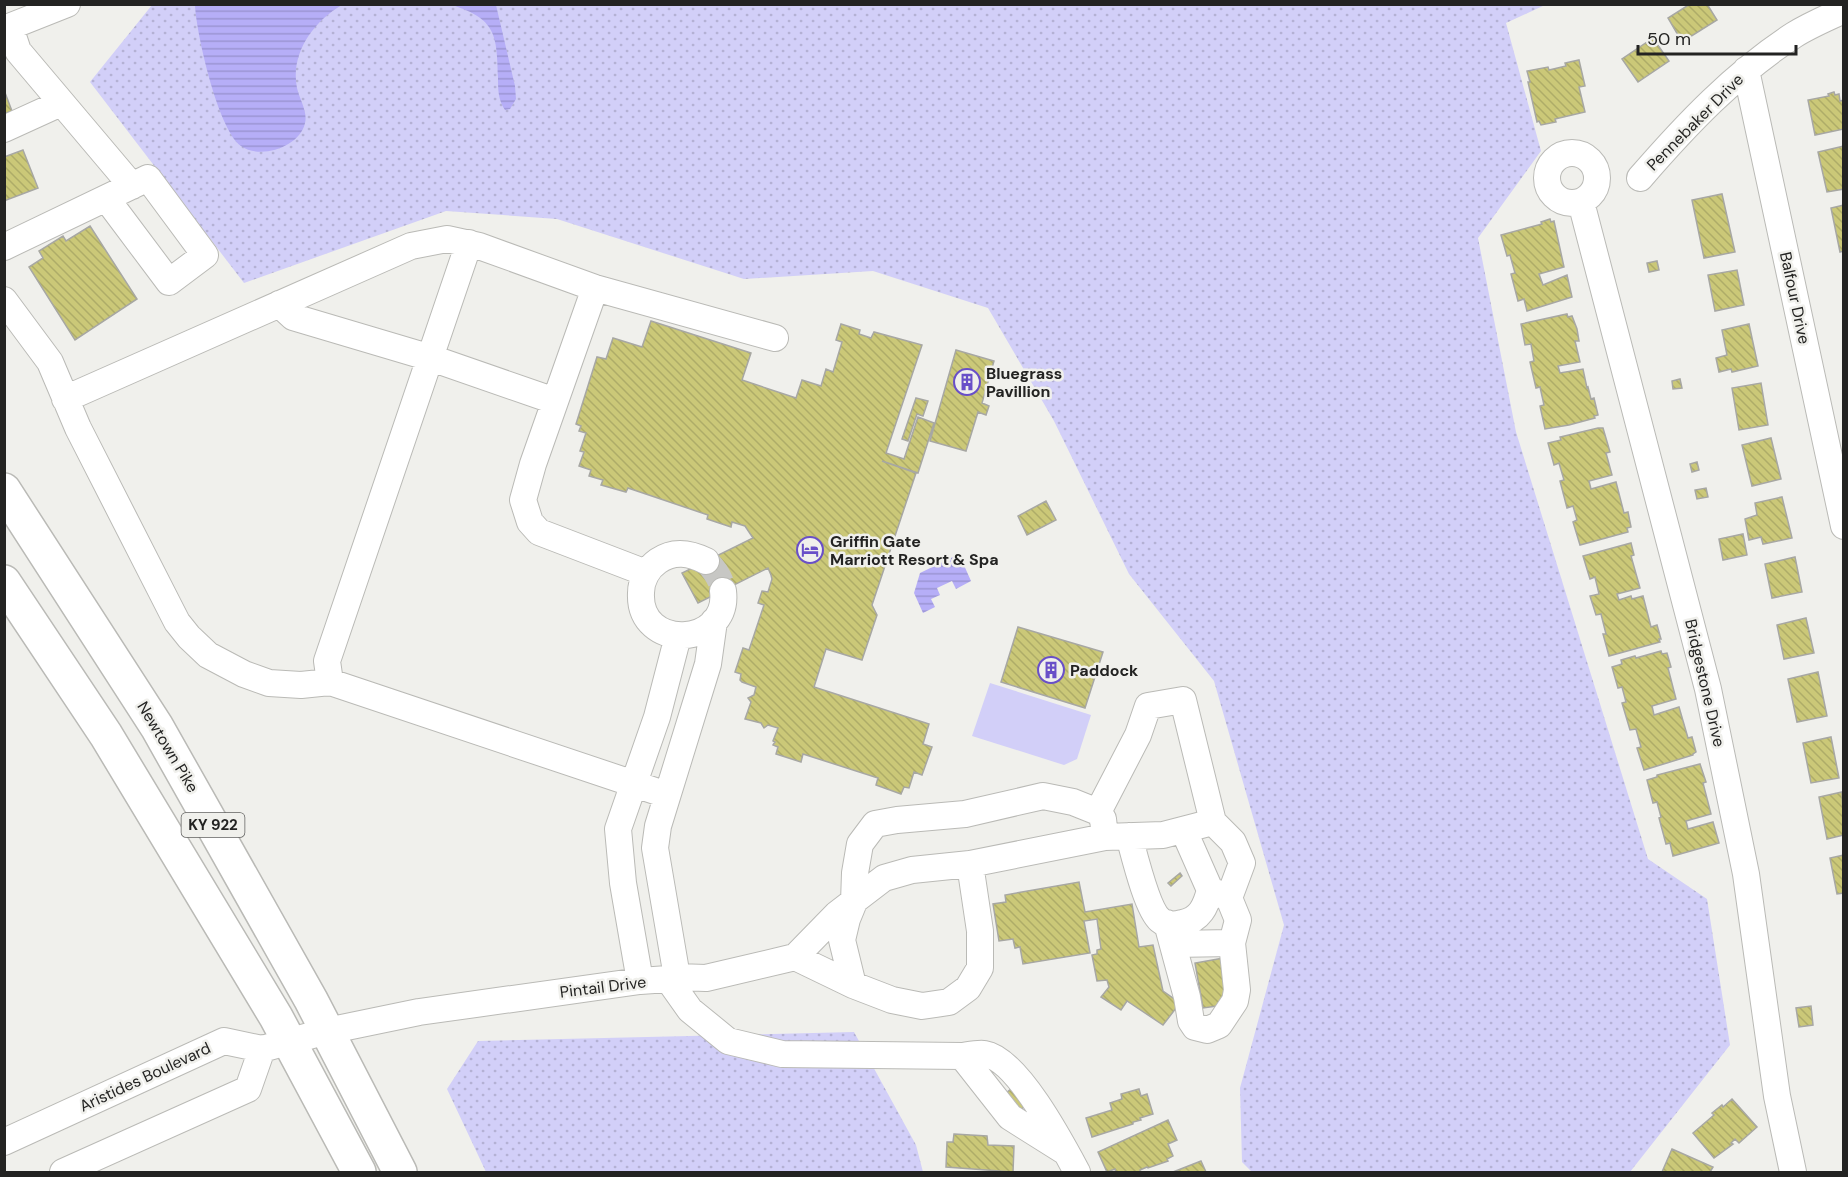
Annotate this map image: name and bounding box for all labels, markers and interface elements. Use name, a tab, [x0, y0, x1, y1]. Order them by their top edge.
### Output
scale bar	[1638, 18, 1796, 56]
text: 50 m	[1647, 27, 1691, 51]
street label: Pennebaker Drive	[1642, 69, 1748, 175]
street label: Balfour Drive	[1775, 250, 1815, 346]
place label: Bluegrass Pavillion	[986, 363, 1062, 402]
building icon: Bluegrass Pavillion	[952, 367, 982, 397]
place label: Griffin Gate Marriott Resort & Spa	[830, 531, 999, 570]
hotel icon: Griffin Gate Marriott Resort & Spa	[795, 535, 825, 565]
street label: Bridgestone Drive	[1680, 617, 1730, 749]
building icon: Paddock	[1036, 655, 1066, 685]
place label: Paddock	[1070, 660, 1139, 681]
street label: Newtown Pike	[133, 698, 203, 796]
road number: KY 922	[182, 813, 244, 837]
street label: Pintail Drive	[559, 971, 647, 1003]
street label: Aristides Boulevard	[76, 1037, 214, 1117]

